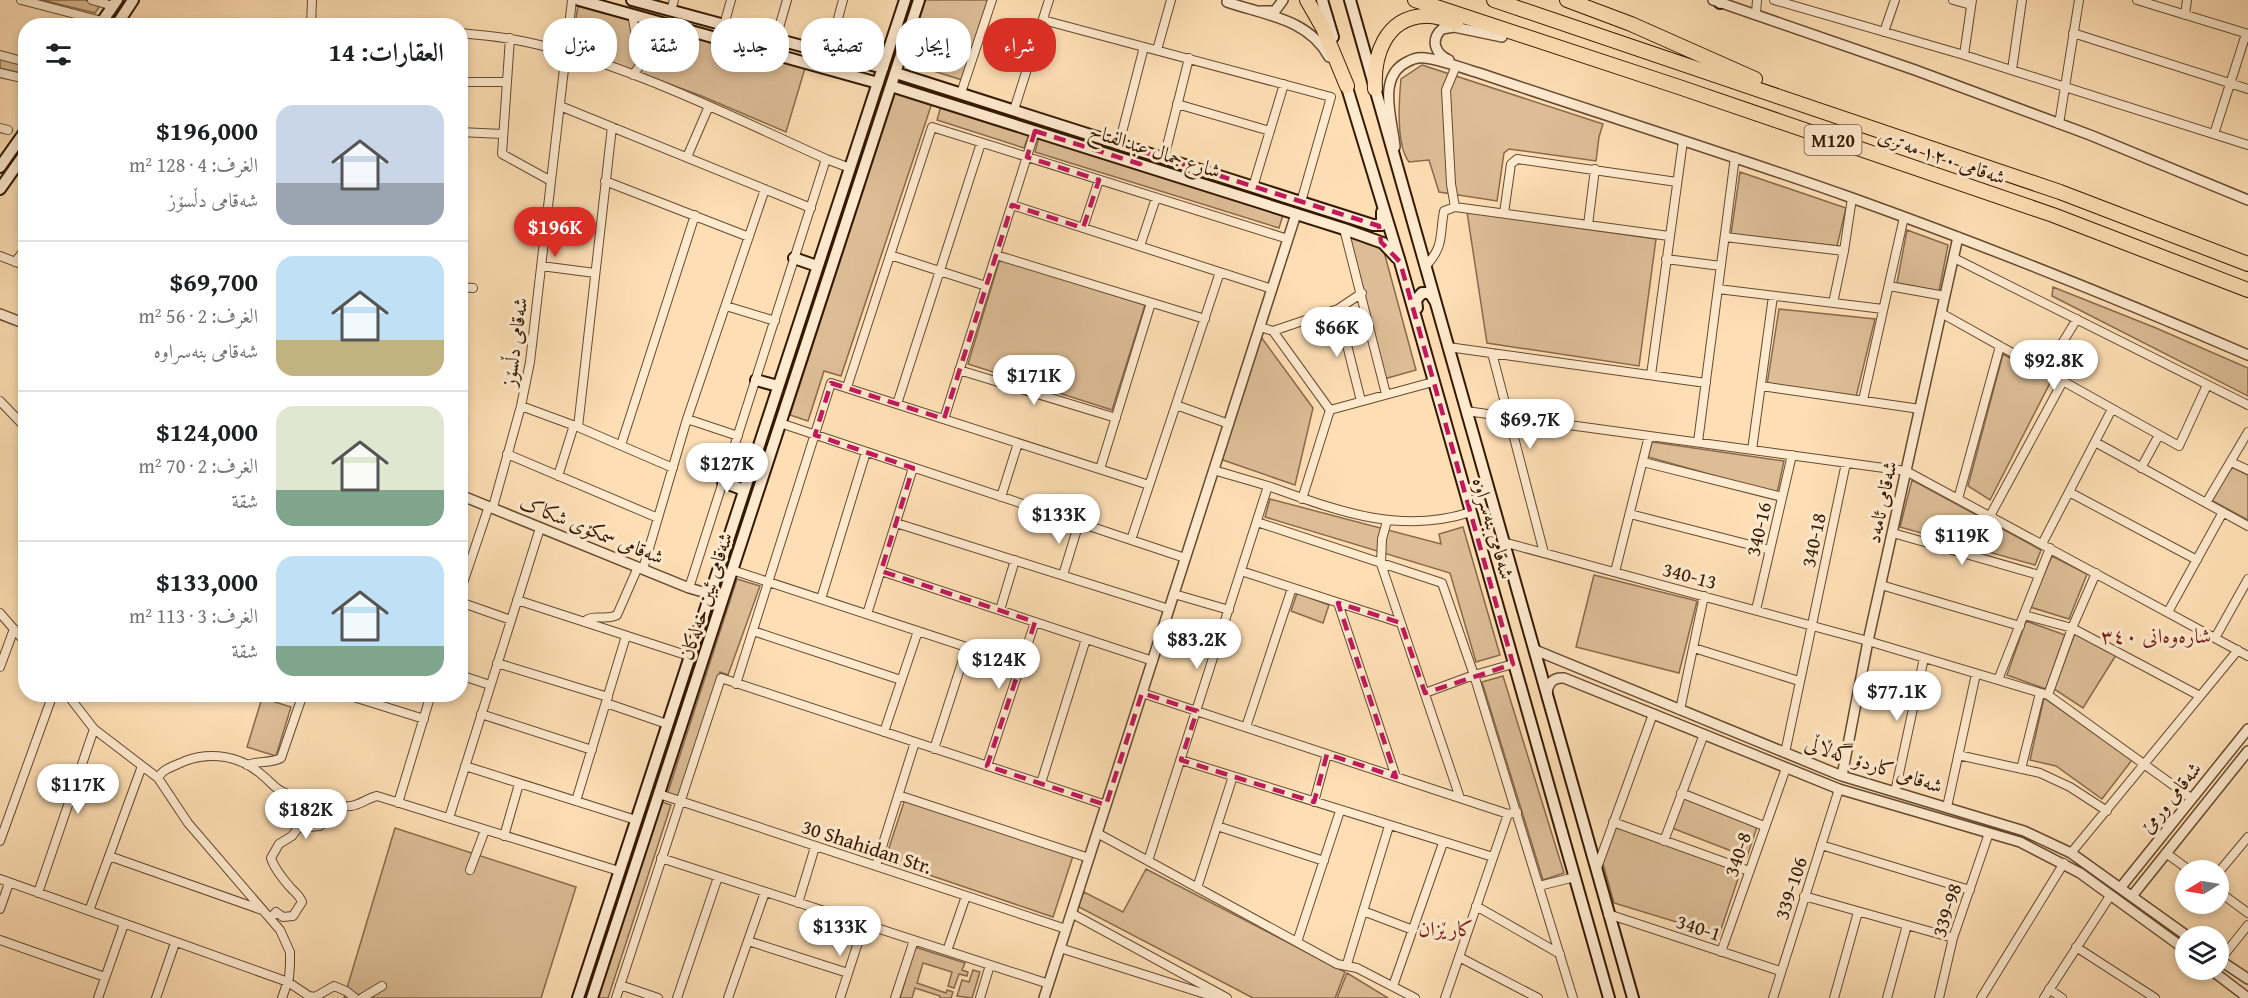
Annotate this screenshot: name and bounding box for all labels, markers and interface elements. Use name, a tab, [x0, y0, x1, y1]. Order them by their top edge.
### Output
chip: منزل	[543, 18, 617, 72]
chip: شقة	[629, 18, 699, 72]
chip: جديد	[711, 18, 789, 72]
chip: تصفية	[801, 18, 884, 72]
chip: إيجار	[896, 18, 971, 72]
chip: شراء	[983, 18, 1056, 72]
text: العقارات: 14	[328, 32, 444, 71]
icon: filters	[42, 38, 75, 71]
text: $196,000	[156, 111, 258, 150]
street label: شارع جمال عبدالفتاح	[1084, 115, 1224, 189]
street label: شەقامی ١٢٠ مەتری	[1874, 121, 2010, 191]
road number: M120	[1804, 125, 1862, 155]
icon: home	[324, 129, 396, 201]
text: الغرف: 4 · 128 m²	[129, 150, 258, 179]
text: شەقامی دڵسۆز	[168, 185, 258, 214]
pin: $196K	[513, 207, 597, 258]
text: $196K	[528, 212, 582, 241]
text: $69,700	[170, 262, 258, 301]
icon: home	[324, 280, 396, 352]
street label: شەقامی دڵسۆز	[493, 296, 535, 390]
text: الغرف: 2 · 56 m²	[139, 301, 258, 330]
pin: $66K	[1301, 307, 1373, 358]
text: $66K	[1315, 312, 1359, 341]
text: شەقامی بنەسراوە	[153, 336, 258, 365]
pin: $92.8K	[2005, 340, 2103, 391]
text: $92.8K	[2024, 345, 2084, 374]
pin: $171K	[992, 355, 1076, 406]
text: $171K	[1007, 360, 1061, 389]
pin: $69.7K	[1481, 399, 1579, 450]
text: $69.7K	[1500, 404, 1560, 433]
text: $124,000	[156, 412, 258, 451]
icon: home	[324, 430, 396, 502]
pin: $127K	[685, 443, 769, 494]
text: $127K	[700, 448, 754, 477]
text: الغرف: 2 · 70 m²	[139, 451, 258, 480]
street label: شەقامی ئامەد	[1858, 458, 1904, 546]
street label: شەقامی بنەسراوە	[1466, 474, 1522, 582]
text: شقة	[232, 486, 258, 515]
street label: شەقامی سمکۆی شکاک	[516, 487, 668, 571]
pin: $133K	[1017, 494, 1101, 545]
text: $133K	[1032, 499, 1086, 528]
street label: 340-16	[1738, 499, 1778, 559]
street label: 340-18	[1793, 510, 1833, 570]
pin: $119K	[1920, 515, 2004, 566]
text: $119K	[1935, 520, 1989, 549]
street label: شەقامی ئیبن خەلەکان	[671, 528, 739, 664]
street label: 340-13	[1660, 554, 1720, 596]
text: $133,000	[156, 562, 258, 601]
icon: home	[324, 580, 396, 652]
text: الغرف: 3 · 113 m²	[129, 601, 258, 630]
pin: $83.2K	[1148, 619, 1246, 670]
district label: شارەوەانی ٣٤٠	[2101, 620, 2211, 651]
text: $83.2K	[1167, 624, 1227, 653]
text: شقة	[232, 636, 258, 665]
pin: $124K	[957, 639, 1041, 690]
text: $124K	[972, 644, 1026, 673]
pin: $77.1K	[1848, 671, 1946, 722]
text: $77.1K	[1867, 676, 1927, 705]
street label: شەقامی کاردۆ گەڵاڵی	[1801, 728, 1947, 800]
street label: شەقامی ورمێ	[2132, 755, 2208, 839]
pin: $117K	[36, 764, 120, 815]
text: $117K	[51, 769, 105, 798]
pin: $182K	[264, 789, 348, 840]
text: $182K	[279, 794, 333, 823]
street label: 30 Shahidan Str.	[798, 811, 936, 881]
street label: 340-8	[1716, 828, 1758, 880]
street label: 339-106	[1766, 853, 1814, 923]
north arrow	[2175, 860, 2229, 914]
map controls	[2175, 860, 2229, 980]
street label: 339-98	[1924, 879, 1968, 941]
pin: $133K	[798, 906, 882, 957]
street label: 340-1	[1673, 906, 1725, 948]
text: $133K	[813, 911, 867, 940]
district label: کارێزان	[1418, 913, 1474, 944]
button: layers	[2175, 926, 2229, 980]

